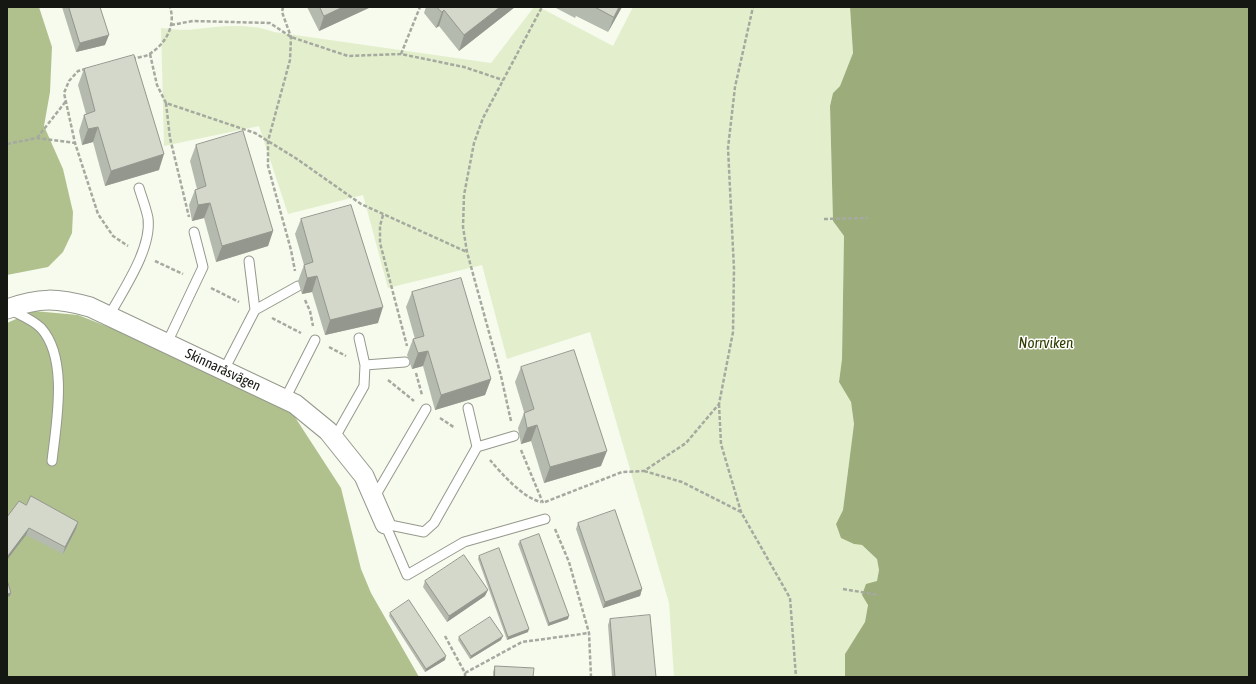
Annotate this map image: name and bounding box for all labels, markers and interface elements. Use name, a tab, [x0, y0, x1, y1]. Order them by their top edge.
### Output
water label: Norrviken	[1019, 334, 1073, 352]
street label: Skinnaråsvägen	[183, 345, 263, 395]

